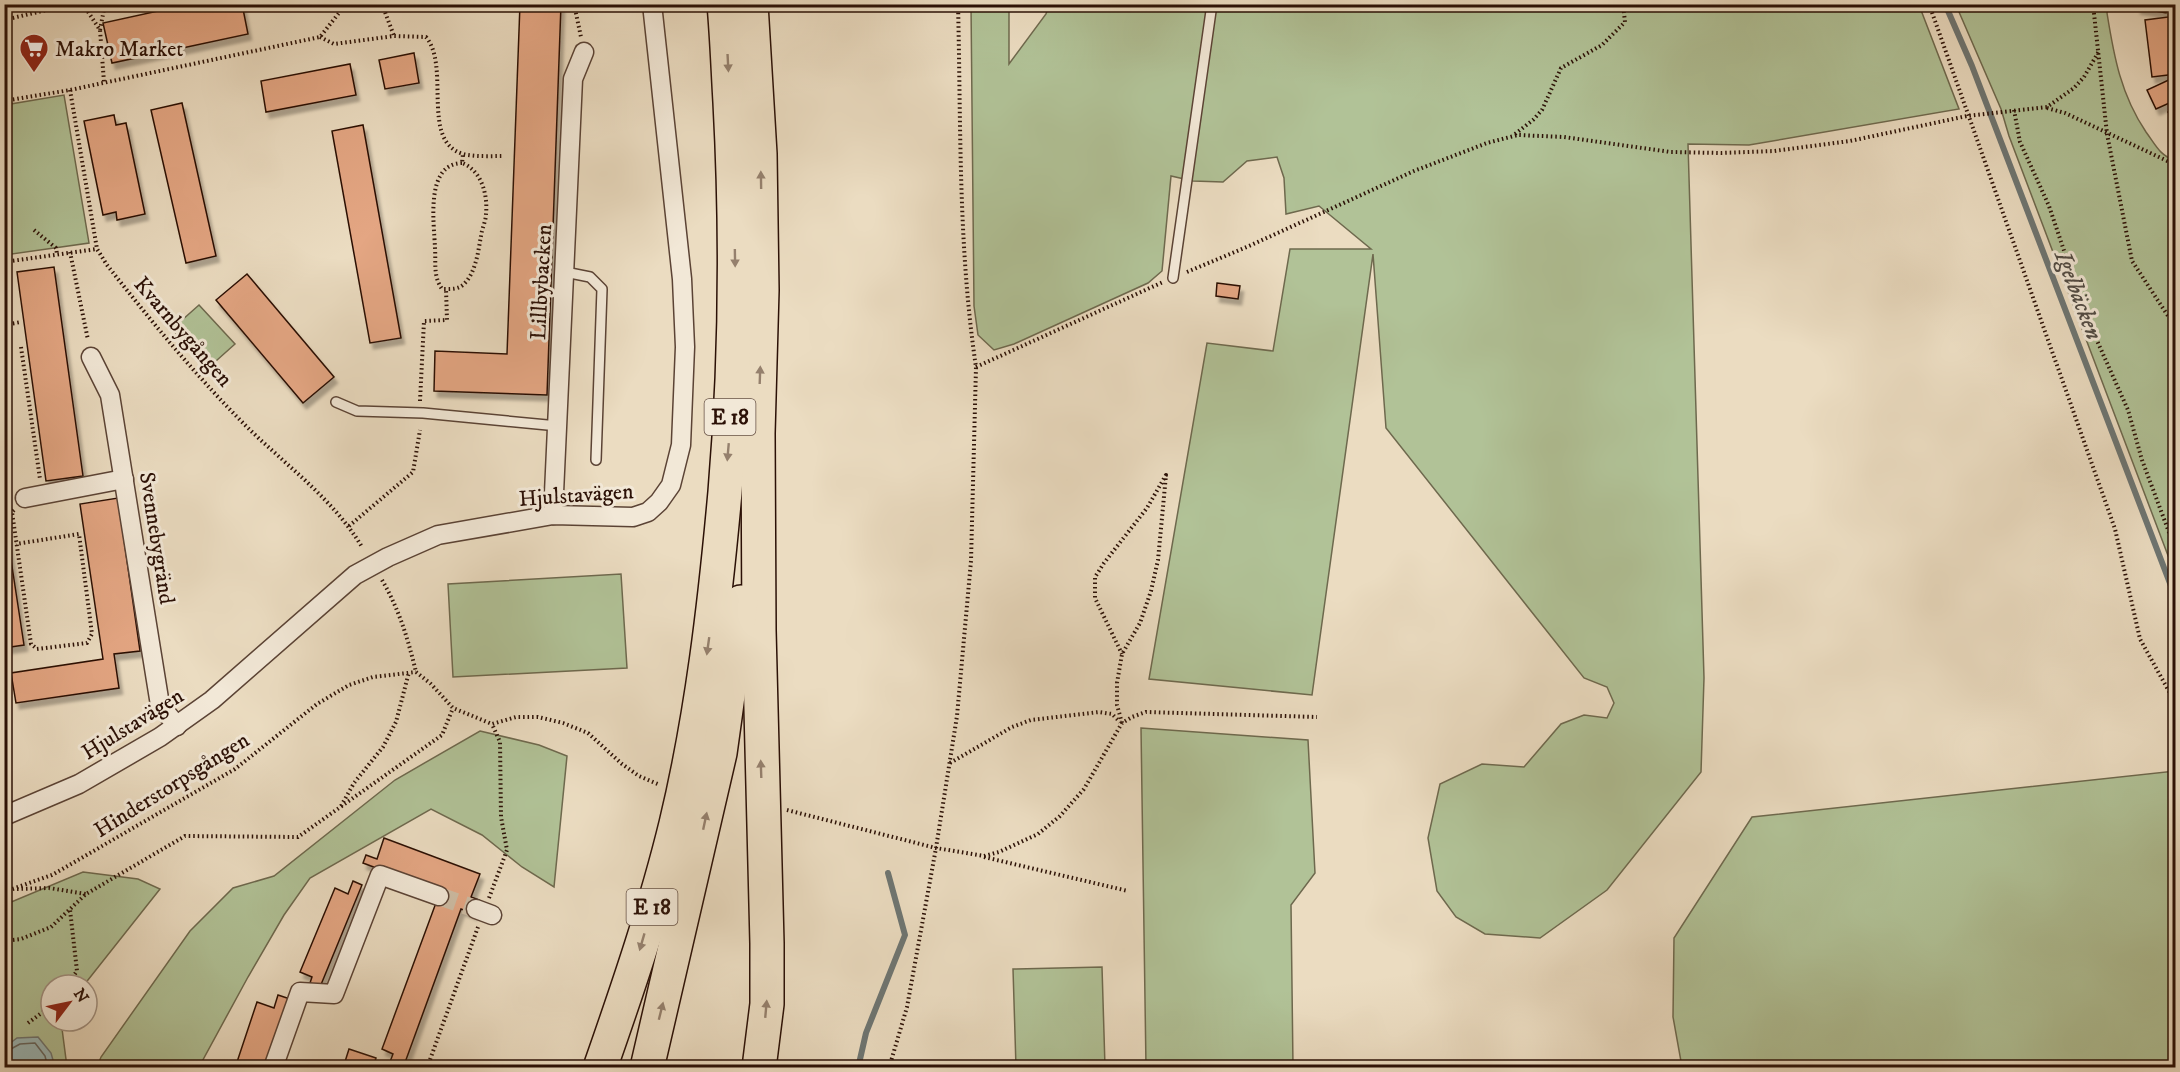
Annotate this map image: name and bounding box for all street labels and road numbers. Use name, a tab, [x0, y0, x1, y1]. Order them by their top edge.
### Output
street label: Lillbybacken	[525, 223, 558, 341]
street label: Kvarnbygången	[128, 271, 238, 393]
road number: E 18	[704, 399, 756, 435]
street label: Svennebygränd	[133, 470, 180, 606]
street label: Hjulstavägen	[518, 478, 635, 513]
street label: Hjulstavägen	[77, 682, 189, 766]
street label: Hinderstorpsgången	[89, 726, 255, 844]
road number: E 18	[626, 889, 678, 925]

